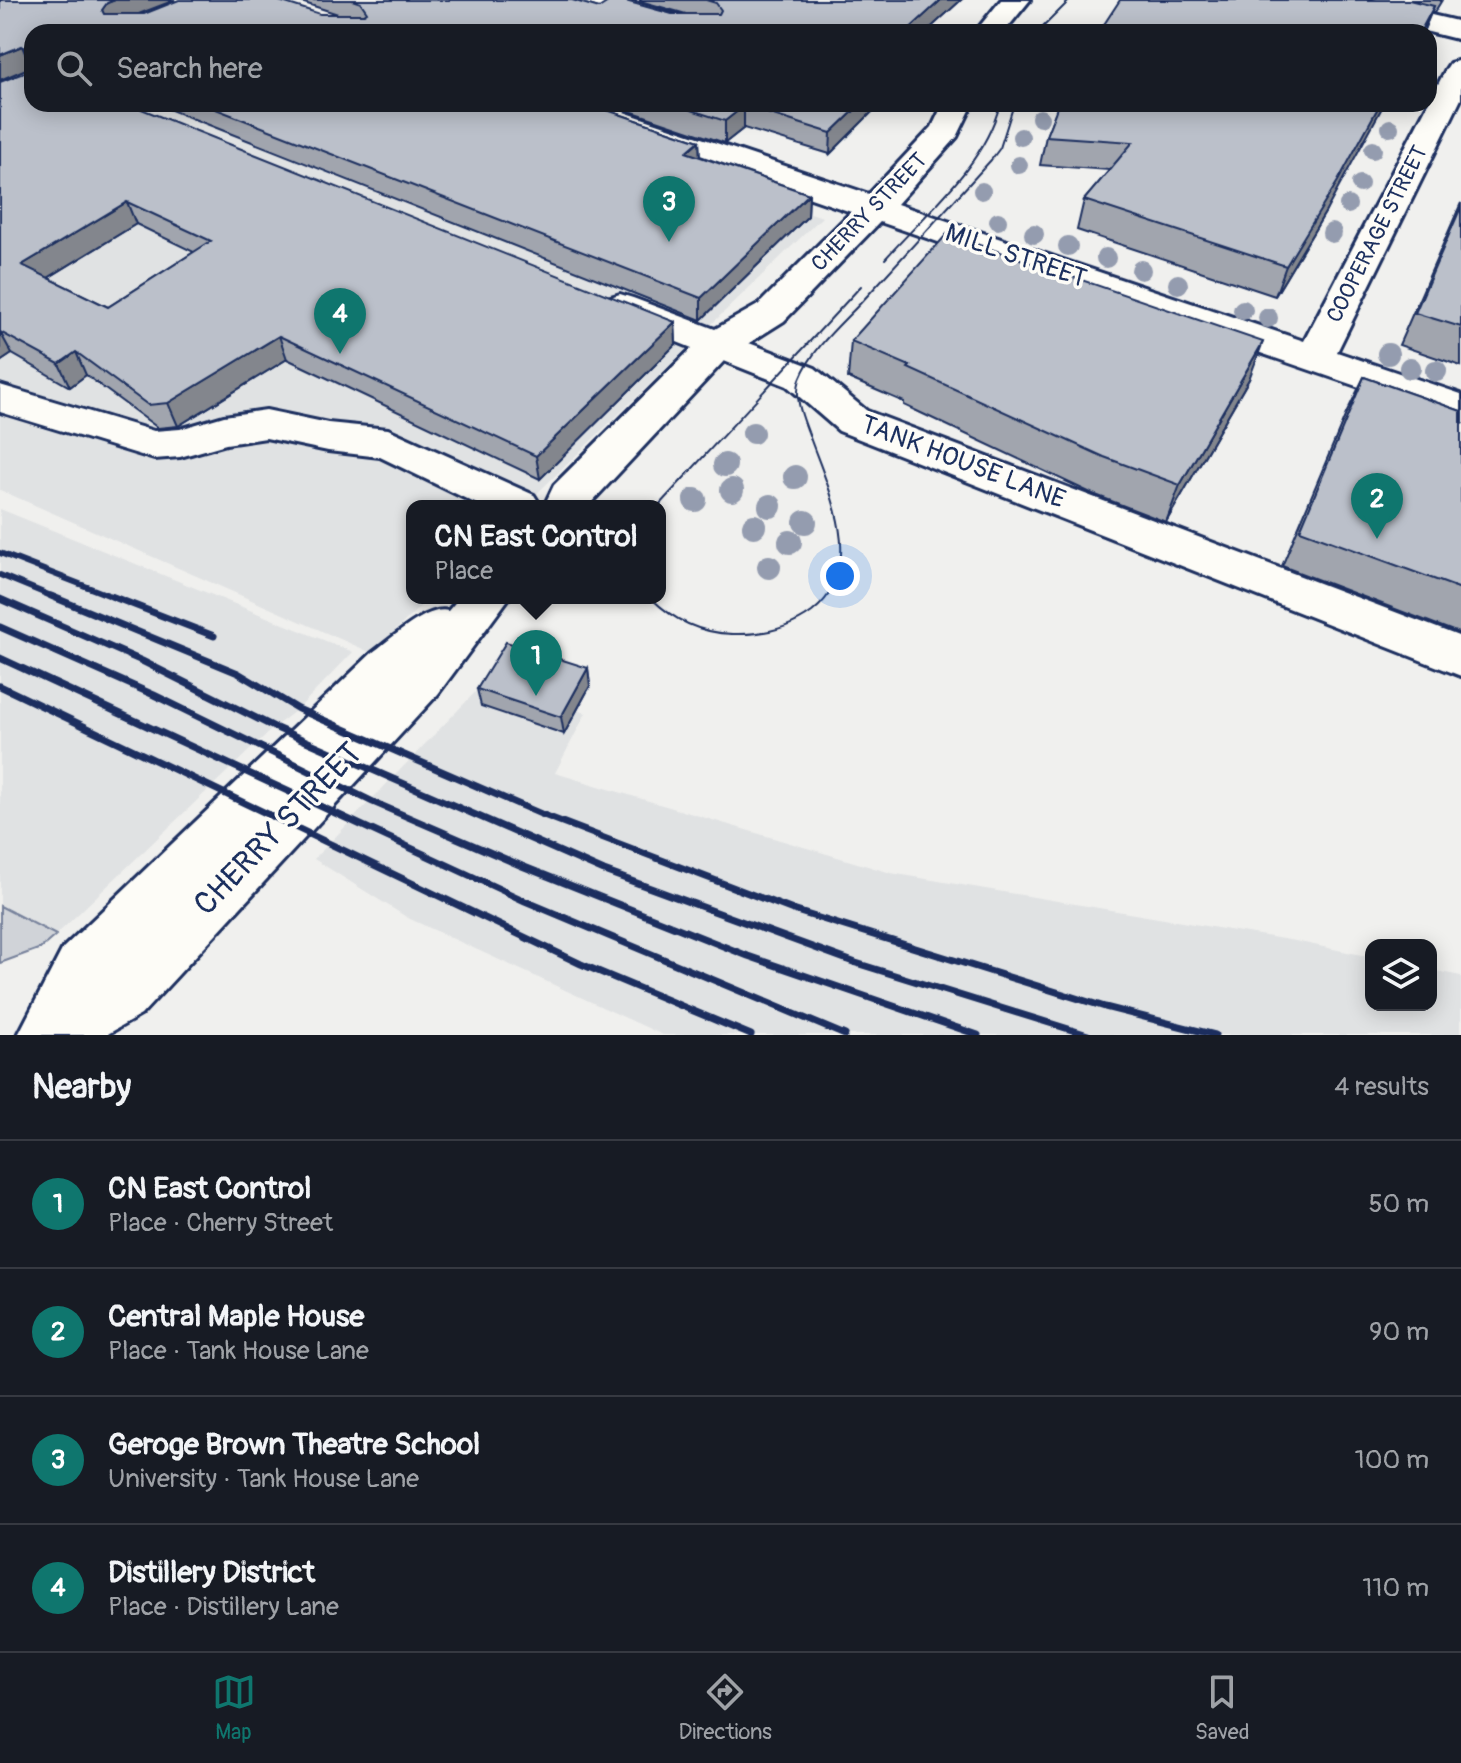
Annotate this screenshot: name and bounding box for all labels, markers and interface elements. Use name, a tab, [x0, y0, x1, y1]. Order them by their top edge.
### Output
search box	[24, 24, 1437, 112]
icon: search	[52, 46, 96, 90]
text: Search here	[116, 50, 263, 87]
street label: COOPERAGE STREET	[1320, 141, 1434, 327]
street label: CHERRY STREET	[805, 147, 933, 277]
pin: 3	[643, 176, 695, 242]
street label: MILL STREET	[941, 217, 1091, 295]
pin: 4	[314, 288, 366, 354]
street label: TANK HOUSE LANE	[856, 408, 1070, 516]
pin: 2	[1351, 473, 1403, 539]
popup	[406, 500, 666, 604]
text: CN East Control	[434, 518, 638, 555]
text: Place	[434, 555, 493, 587]
your location	[820, 556, 860, 596]
pin: 1	[510, 630, 562, 696]
street label: CHERRY STREET	[185, 734, 371, 924]
map controls	[1365, 939, 1437, 1011]
button: layers	[1365, 939, 1437, 1011]
text: Nearby	[32, 1066, 131, 1109]
text: 4 results	[1334, 1071, 1429, 1103]
text: CN East Control	[108, 1170, 311, 1207]
text: 1	[53, 1188, 63, 1220]
text: 50 m	[1368, 1188, 1429, 1220]
text: Place · Cherry Street	[108, 1207, 333, 1239]
text: Central Maple House	[108, 1298, 364, 1335]
text: 2	[51, 1316, 65, 1348]
text: 90 m	[1369, 1316, 1429, 1348]
text: Place · Tank House Lane	[108, 1335, 369, 1367]
text: Geroge Brown Theatre School	[108, 1426, 480, 1463]
text: 3	[51, 1444, 65, 1476]
text: 100 m	[1355, 1444, 1429, 1476]
text: University · Tank House Lane	[108, 1463, 419, 1495]
text: Distillery District	[108, 1554, 315, 1591]
text: 4	[50, 1572, 66, 1604]
text: 110 m	[1362, 1572, 1429, 1604]
text: Place · Distillery Lane	[108, 1591, 339, 1623]
tab: Map	[212, 1670, 256, 1746]
tab: Directions	[679, 1670, 772, 1746]
tab: Saved	[1195, 1670, 1249, 1746]

